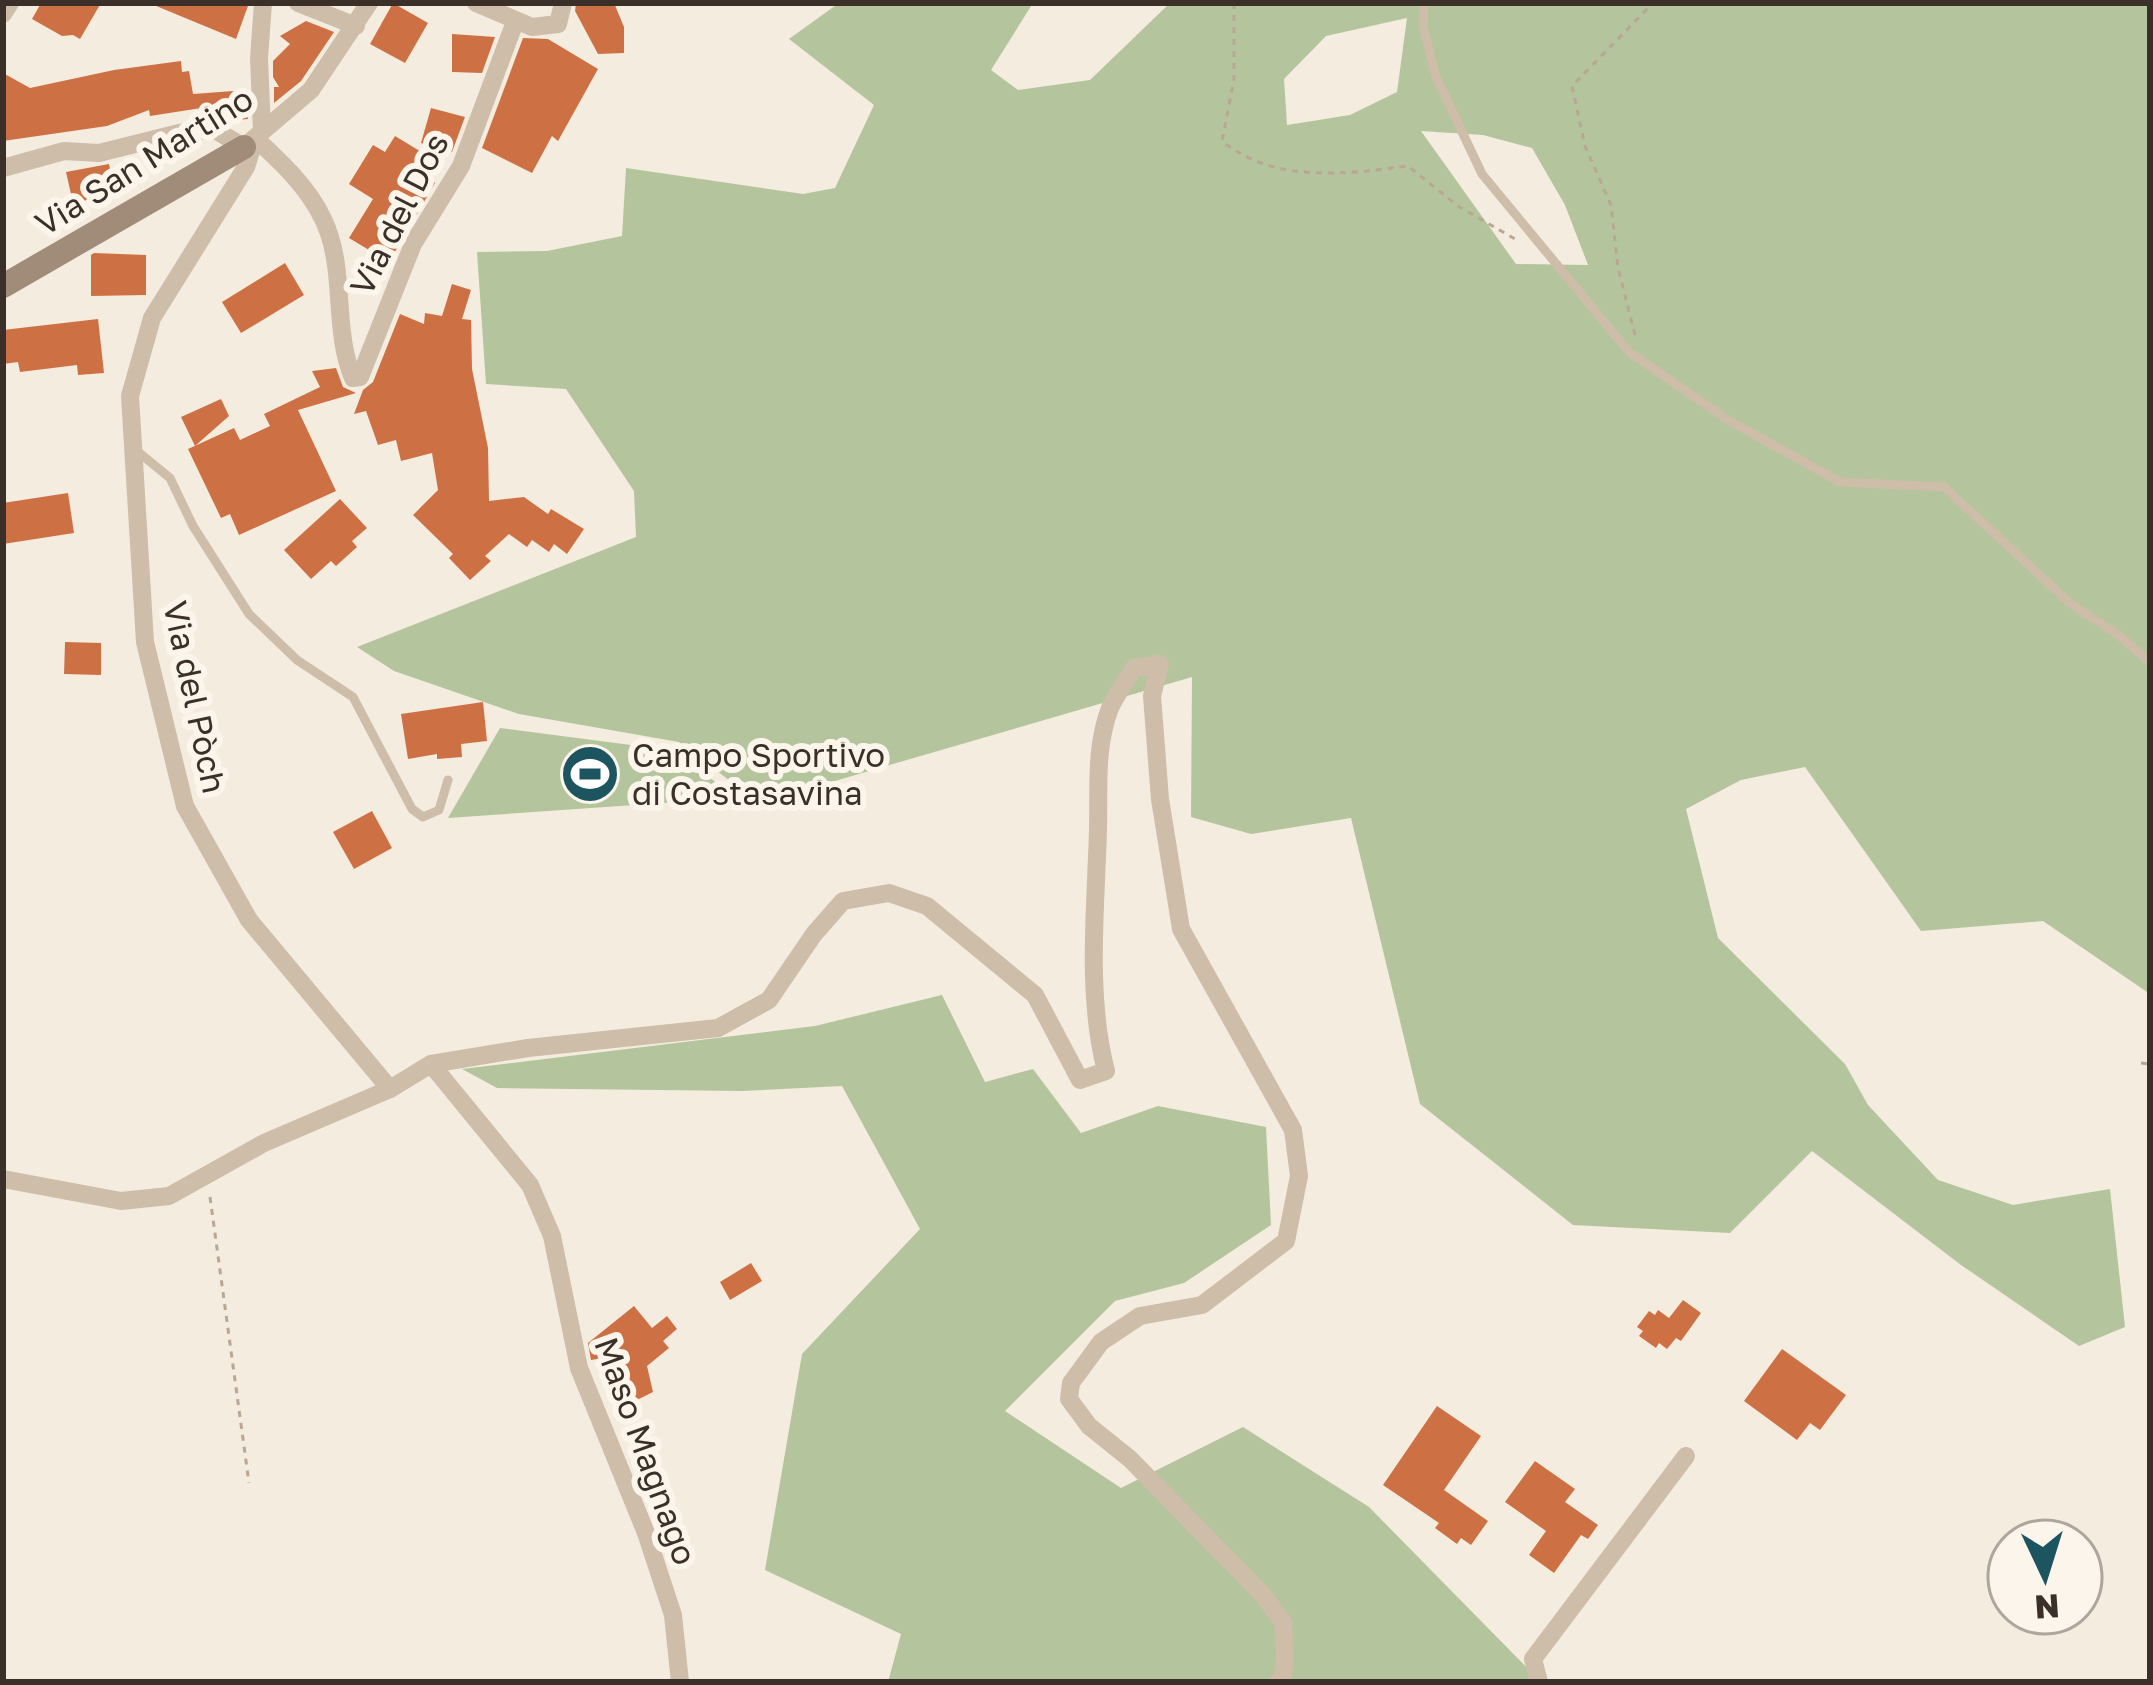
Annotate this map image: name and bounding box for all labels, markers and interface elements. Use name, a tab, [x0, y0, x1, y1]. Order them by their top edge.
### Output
street label: Via San Martino	[28, 78, 260, 243]
street label: Via del Dos	[341, 126, 456, 301]
street label: Via del Pòch	[156, 597, 235, 797]
place label: Campo Sportivo di Costasavina	[632, 735, 885, 812]
sports icon: Campo Sportivo di Costasavina	[559, 743, 621, 805]
street label: Maso Magnago	[587, 1332, 706, 1570]
north arrow	[1985, 1517, 2105, 1637]
text: N	[2033, 1587, 2061, 1628]

